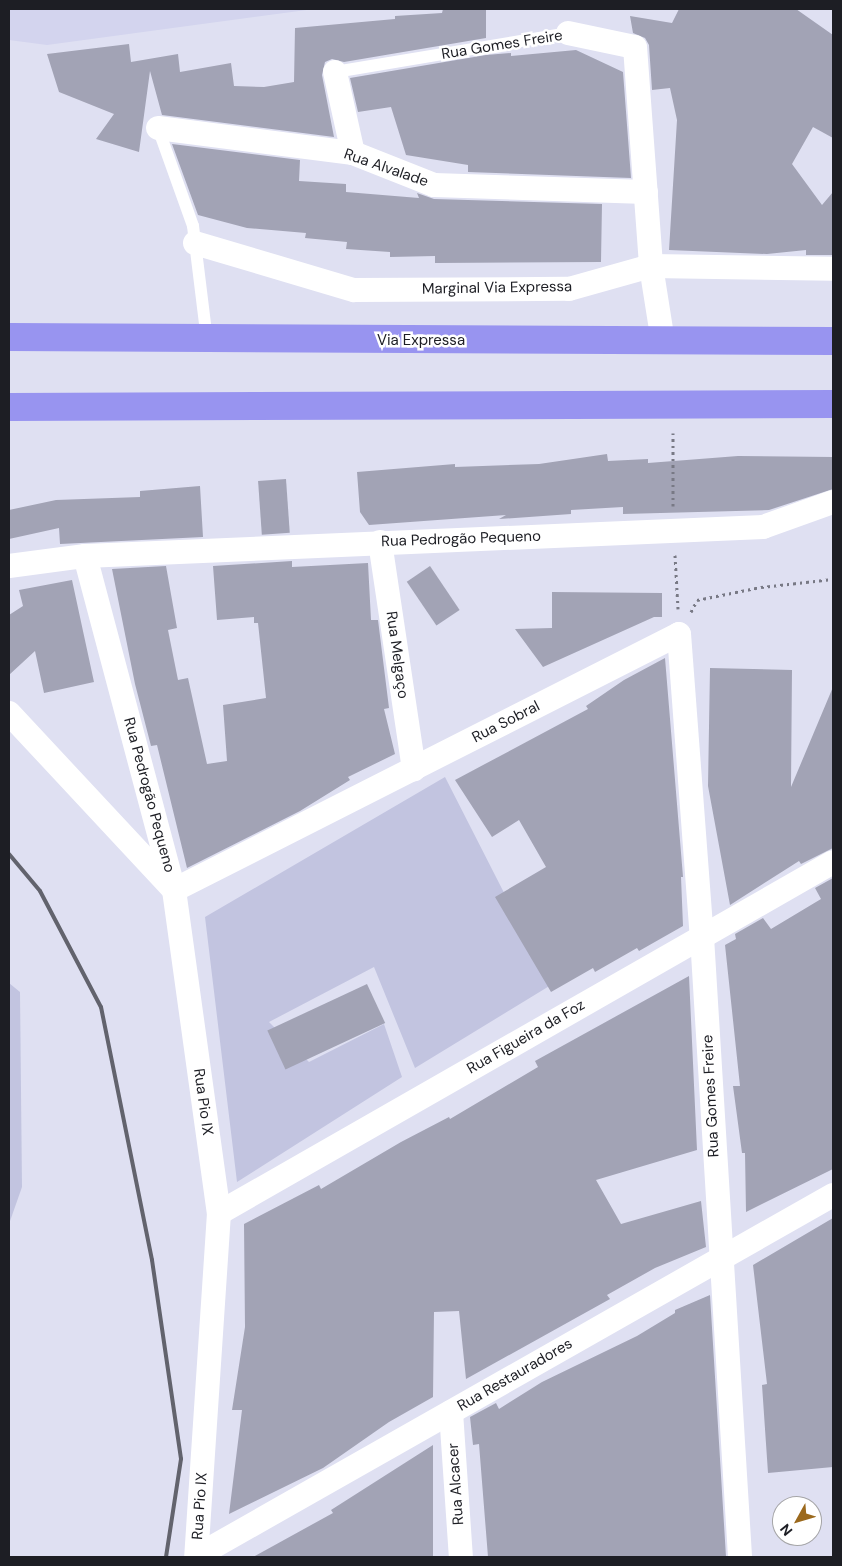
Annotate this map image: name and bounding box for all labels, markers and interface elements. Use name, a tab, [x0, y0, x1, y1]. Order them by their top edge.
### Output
street label: Rua Gomes Freire	[440, 27, 564, 63]
street label: Rua Alvalade	[341, 145, 431, 191]
street label: Marginal Via Expressa	[422, 278, 572, 298]
street label: Via Expressa	[377, 332, 465, 350]
street label: Rua Pedrogão Pequeno	[381, 527, 541, 551]
street label: Rua Melgaço	[382, 610, 412, 700]
street label: Rua Sobral	[469, 697, 543, 747]
street label: Rua Pedrogão Pequeno	[120, 715, 178, 875]
street label: Rua Figueira da Foz	[464, 996, 588, 1078]
street label: Rua Gomes Freire	[699, 1034, 723, 1158]
street label: Rua Pio IX	[189, 1067, 217, 1137]
street label: Rua Restauradores	[454, 1335, 576, 1415]
street label: Rua Alcacer	[444, 1442, 468, 1526]
street label: Rua Pio IX	[189, 1472, 211, 1540]
north arrow	[772, 1496, 822, 1546]
text: N	[776, 1520, 796, 1539]

